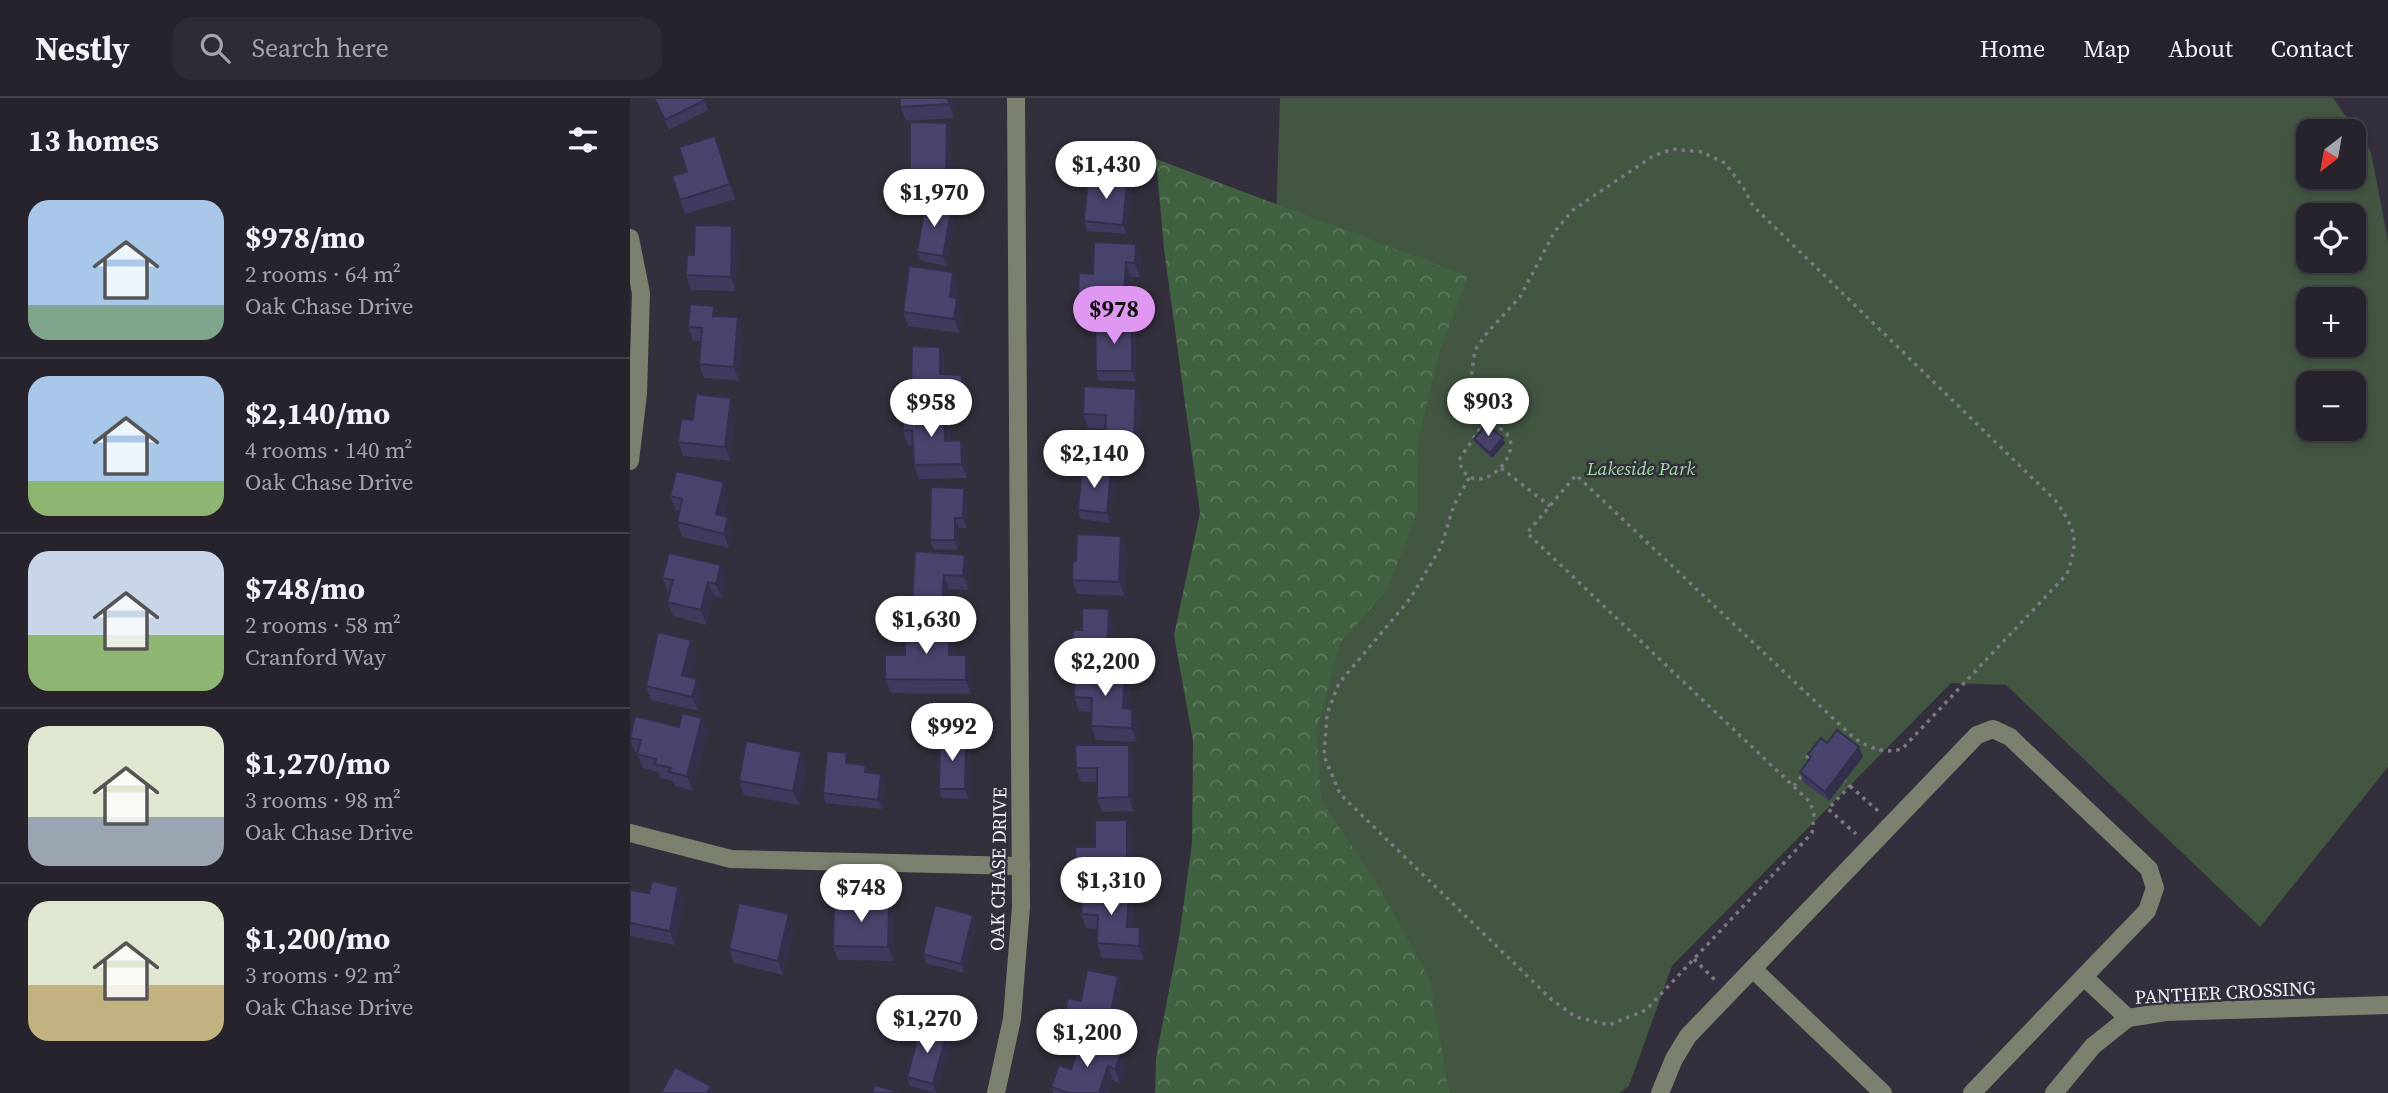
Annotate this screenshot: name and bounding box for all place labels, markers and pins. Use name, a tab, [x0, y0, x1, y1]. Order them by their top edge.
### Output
pin: $1,430	[1049, 141, 1163, 201]
pin: $1,970	[877, 170, 991, 229]
pin: $978	[1073, 286, 1155, 346]
pin: $903	[1447, 378, 1529, 438]
pin: $958	[890, 380, 972, 439]
pin: $2,140	[1037, 430, 1151, 490]
pin: $1,630	[869, 596, 983, 656]
pin: $2,200	[1048, 638, 1162, 698]
pin: $992	[911, 704, 993, 763]
pin: $1,310	[1054, 858, 1168, 917]
pin: $748	[820, 864, 902, 924]
pin: $1,270	[870, 996, 984, 1055]
pin: $1,200	[1030, 1010, 1144, 1069]

